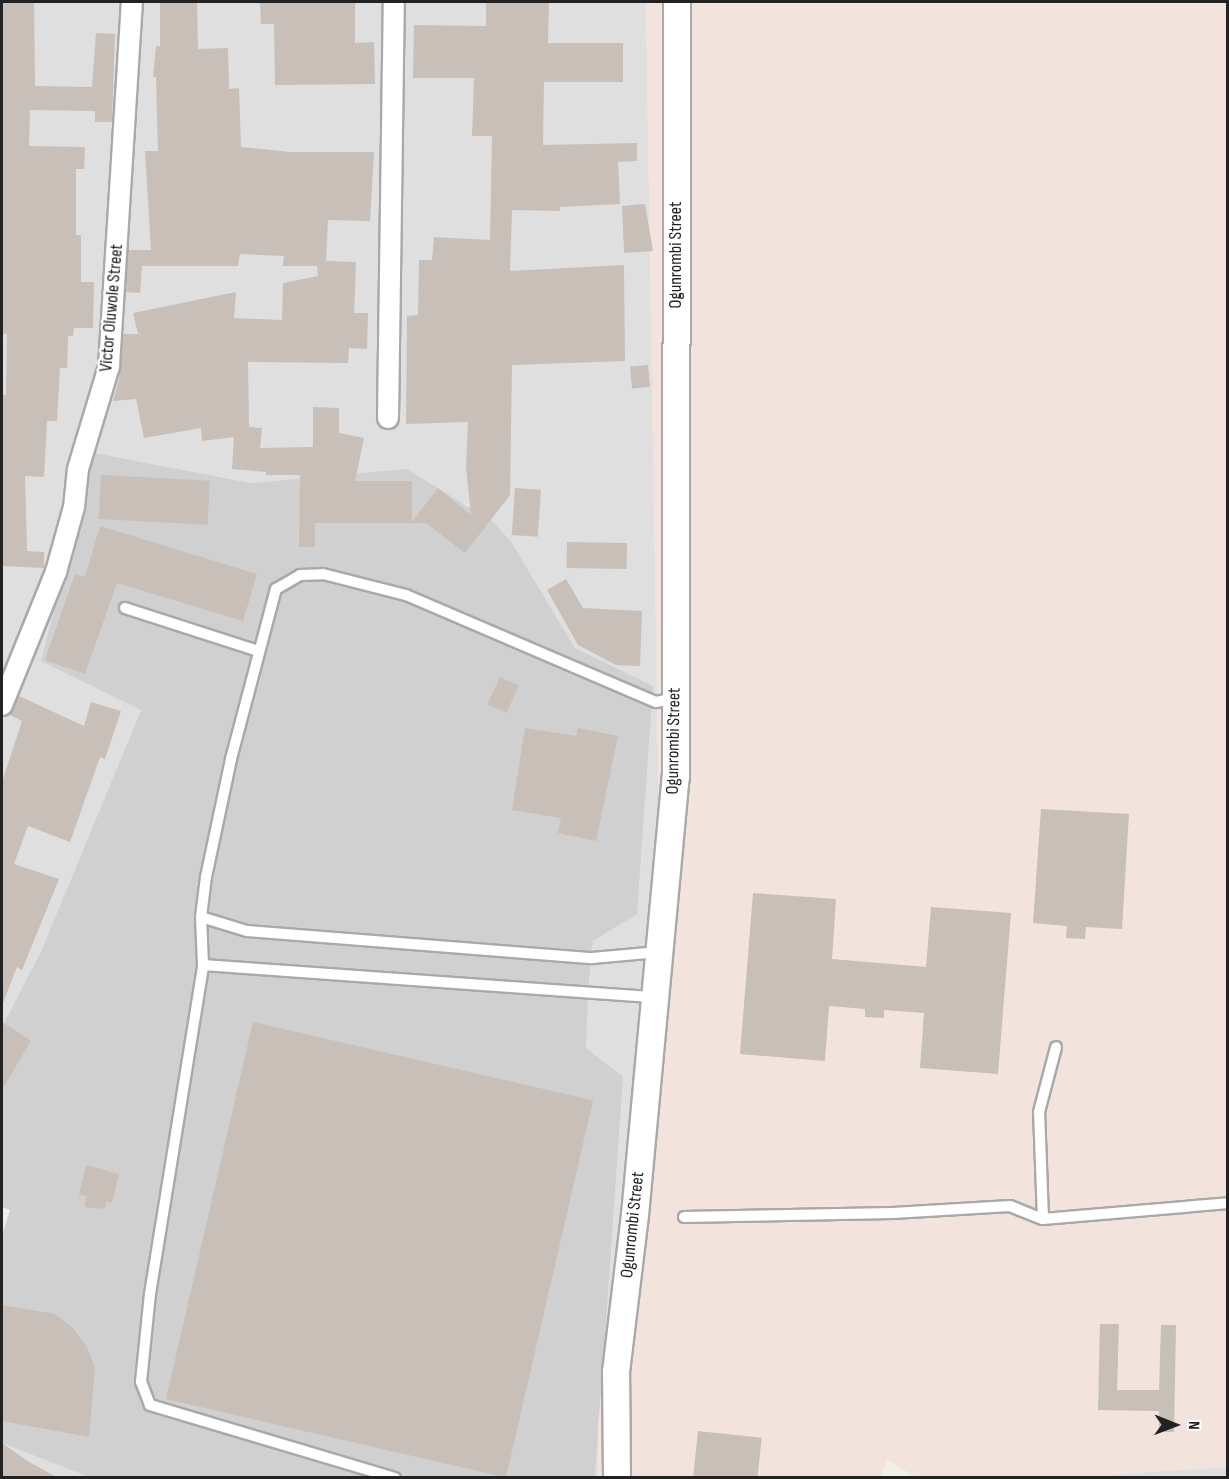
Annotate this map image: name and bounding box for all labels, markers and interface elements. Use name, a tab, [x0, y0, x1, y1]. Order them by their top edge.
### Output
street label: Ogunrombi Street	[665, 202, 687, 308]
street label: Victor Oluwole Street	[96, 243, 128, 373]
street label: Ogunrombi Street	[662, 687, 686, 795]
street label: Ogunrombi Street	[617, 1171, 649, 1279]
north arrow	[1145, 1395, 1205, 1455]
text: N	[1184, 1421, 1203, 1430]

